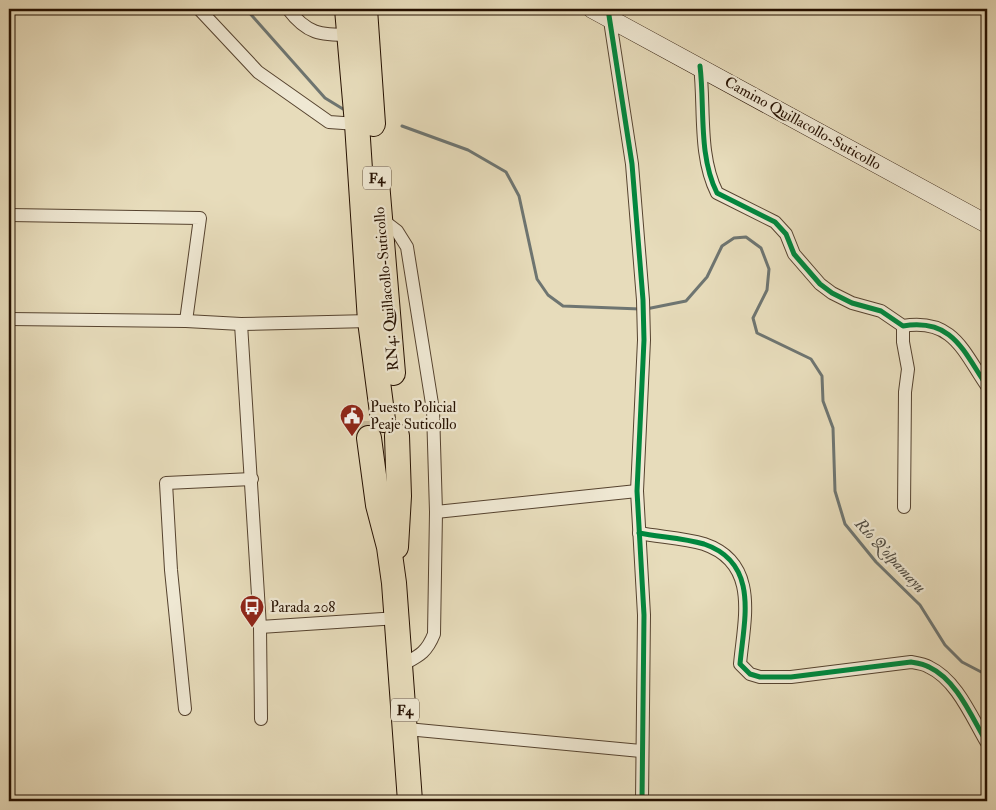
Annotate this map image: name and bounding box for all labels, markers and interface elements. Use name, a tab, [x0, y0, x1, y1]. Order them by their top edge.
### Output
street label: Camino Quillacollo-Suticollo	[721, 72, 884, 174]
road number: F4	[363, 167, 391, 190]
street label: RN4: Quillacollo-Suticollo	[370, 206, 403, 372]
place label: Puesto Policial Peaje Suticollo	[370, 398, 457, 434]
public building icon: Puesto Policial Peaje Suticollo	[339, 403, 365, 437]
water label: Río Q'olpamayu	[850, 513, 930, 597]
bus stop icon: Parada 208	[239, 594, 265, 628]
place label: Parada 208	[270, 598, 335, 617]
road number: F4	[391, 698, 419, 722]

